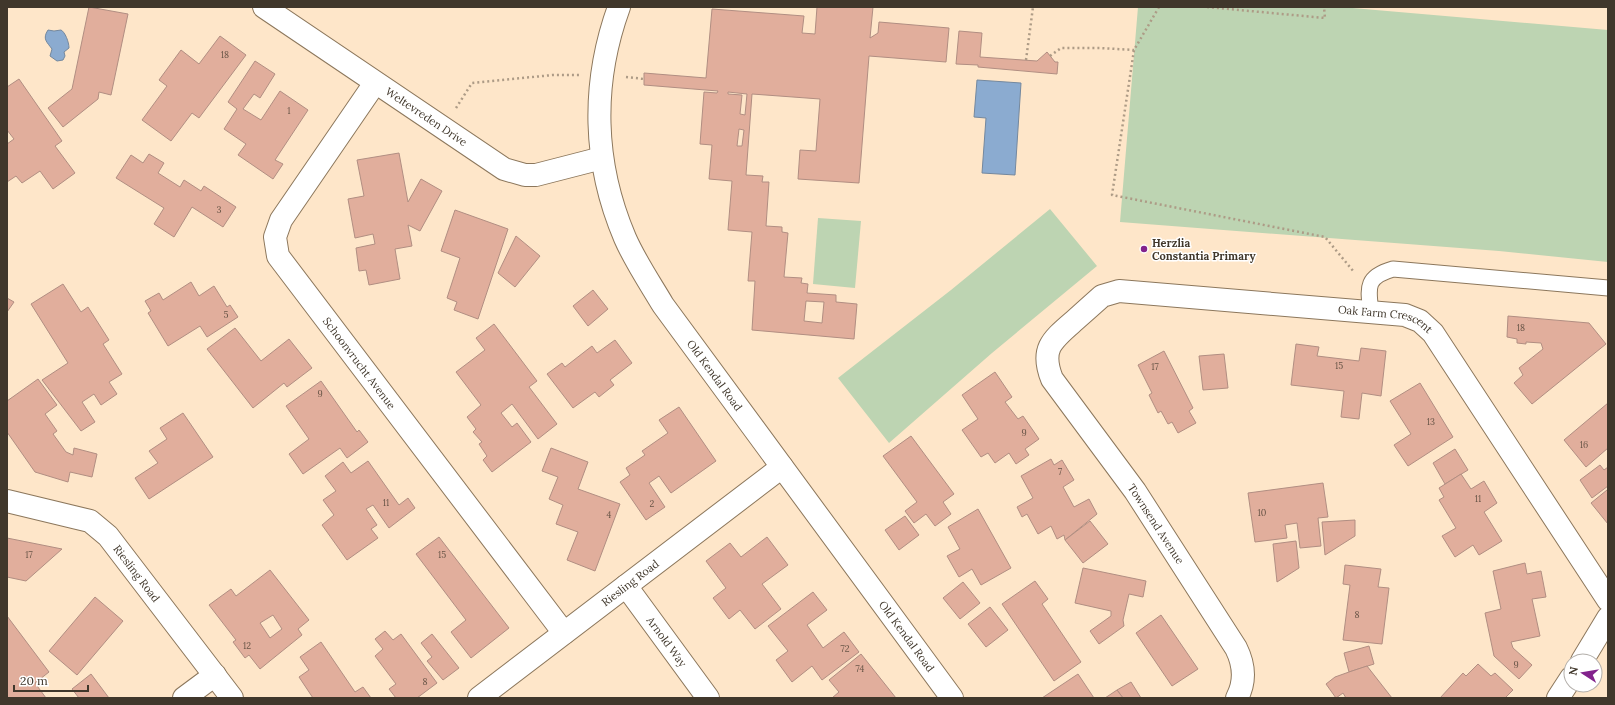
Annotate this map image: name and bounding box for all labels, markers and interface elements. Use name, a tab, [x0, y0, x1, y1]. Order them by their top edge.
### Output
house number: 18	[221, 49, 229, 60]
street label: Weltevreden Drive	[383, 84, 470, 149]
house number: 1	[287, 105, 291, 116]
house number: 3	[216, 204, 222, 215]
place label: Herzlia Constantia Primary	[1152, 236, 1256, 263]
marker: Herzlia Constantia Primary	[1139, 244, 1149, 254]
street label: Oak Farm Crescent	[1337, 302, 1436, 337]
house number: 5	[224, 309, 229, 320]
street label: Schoonvrucht Avenue	[320, 314, 399, 412]
house number: 18	[1517, 322, 1525, 333]
street label: Old Kendal Road	[684, 337, 746, 414]
house number: 15	[1335, 360, 1343, 371]
house number: 17	[1151, 361, 1159, 372]
house number: 9	[317, 388, 323, 399]
house number: 13	[1427, 416, 1435, 427]
house number: 9	[1021, 427, 1027, 438]
house number: 16	[1580, 439, 1588, 450]
house number: 7	[1058, 466, 1062, 477]
street label: Townsend Avenue	[1125, 481, 1187, 567]
house number: 11	[1475, 493, 1481, 504]
house number: 11	[383, 497, 389, 508]
house number: 2	[650, 498, 655, 509]
house number: 10	[1258, 507, 1267, 518]
house number: 4	[607, 509, 612, 520]
street label: Riesling Road	[110, 542, 163, 605]
house number: 17	[25, 549, 33, 560]
house number: 15	[438, 549, 446, 560]
street label: Riesling Road	[599, 556, 662, 609]
street label: Old Kendal Road	[876, 598, 938, 675]
house number: 8	[1354, 609, 1360, 620]
street label: Arnold Way	[643, 613, 690, 670]
house number: 12	[243, 640, 251, 651]
house number: 72	[841, 643, 850, 654]
north arrow	[1563, 653, 1603, 693]
house number: 9	[1513, 659, 1519, 670]
house number: 74	[856, 663, 865, 674]
text: N	[1565, 665, 1581, 677]
scale bar	[14, 667, 88, 693]
text: 20 m	[20, 673, 48, 688]
house number: 8	[422, 676, 428, 687]

